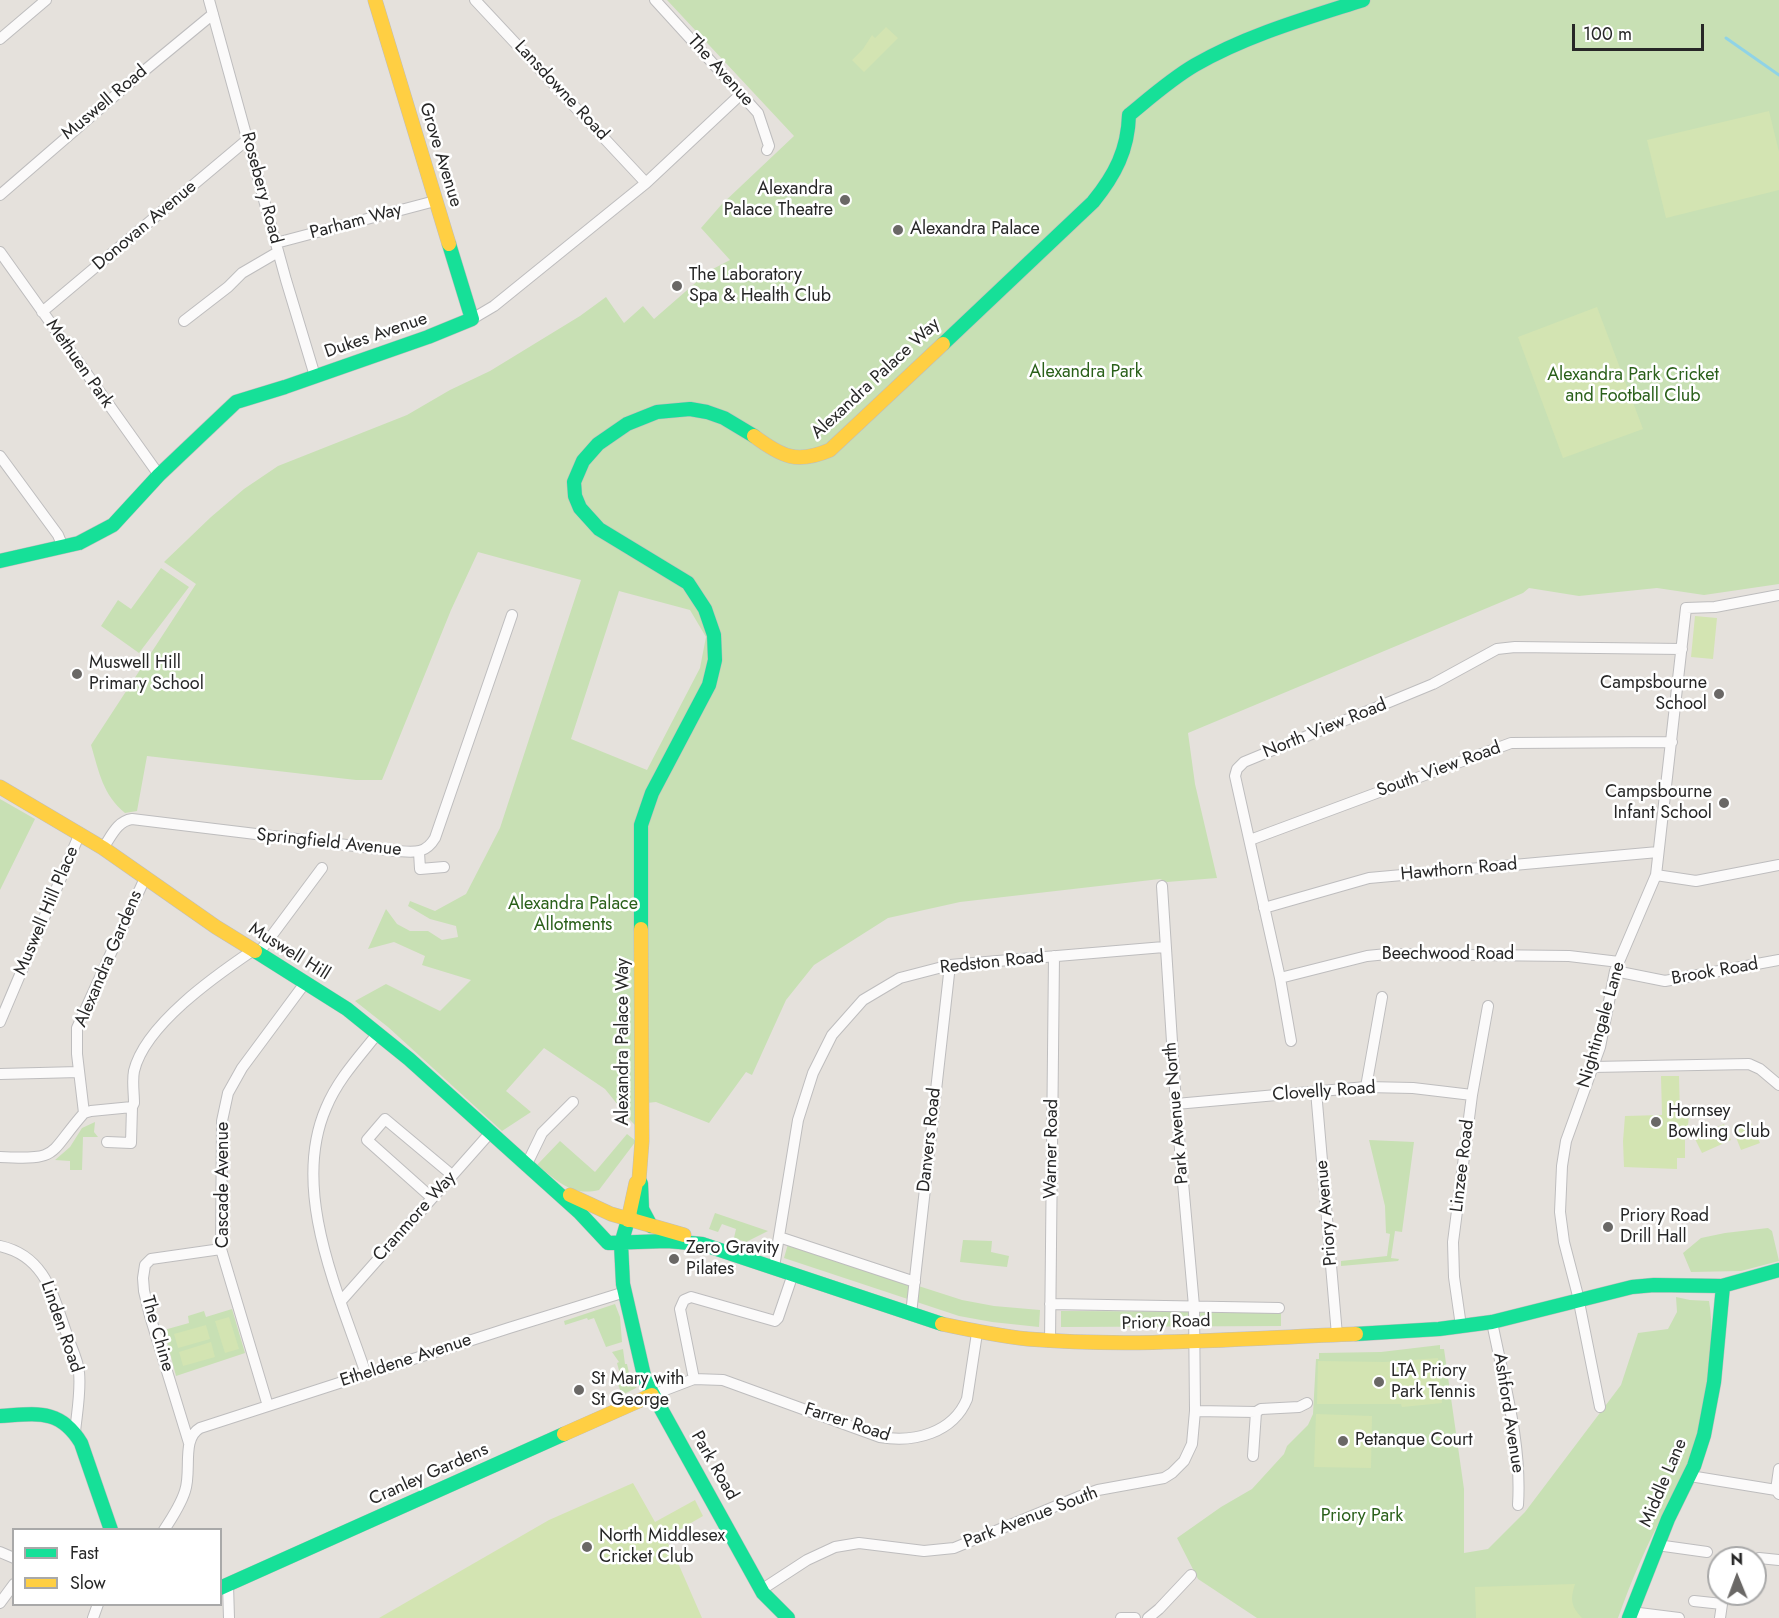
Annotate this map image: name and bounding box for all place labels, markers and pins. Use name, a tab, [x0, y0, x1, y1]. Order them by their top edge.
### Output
place label: Alexandra Palace Theatre	[724, 179, 833, 222]
marker: Alexandra Palace Theatre	[838, 193, 852, 207]
place label: Alexandra Palace	[910, 219, 1040, 241]
marker: Alexandra Palace	[891, 223, 905, 237]
place label: The Laboratory Spa & Health Club	[689, 265, 831, 308]
marker: The Laboratory Spa & Health Club	[670, 279, 684, 293]
place label: Muswell Hill Primary School	[89, 653, 204, 696]
marker: Muswell Hill Primary School	[70, 667, 84, 681]
place label: Campsbourne School	[1600, 673, 1707, 716]
marker: Campsbourne School	[1712, 687, 1726, 701]
place label: Campsbourne Infant School	[1605, 782, 1712, 824]
marker: Campsbourne Infant School	[1717, 796, 1731, 810]
place label: Hornsey Bowling Club	[1668, 1101, 1770, 1144]
marker: Hornsey Bowling Club	[1649, 1115, 1663, 1129]
place label: Priory Road Drill Hall	[1620, 1206, 1709, 1248]
marker: Priory Road Drill Hall	[1601, 1220, 1615, 1234]
place label: Zero Gravity Pilates	[686, 1238, 779, 1280]
marker: Zero Gravity Pilates	[667, 1252, 681, 1266]
place label: LTA Priory Park Tennis	[1391, 1361, 1475, 1404]
place label: St Mary with St George	[591, 1369, 685, 1412]
marker: LTA Priory Park Tennis	[1372, 1375, 1386, 1389]
marker: St Mary with St George	[572, 1383, 586, 1397]
place label: Petanque Court	[1355, 1430, 1473, 1452]
marker: Petanque Court	[1336, 1434, 1350, 1448]
place label: North Middlesex Cricket Club	[599, 1526, 725, 1568]
marker: North Middlesex Cricket Club	[580, 1540, 594, 1554]

